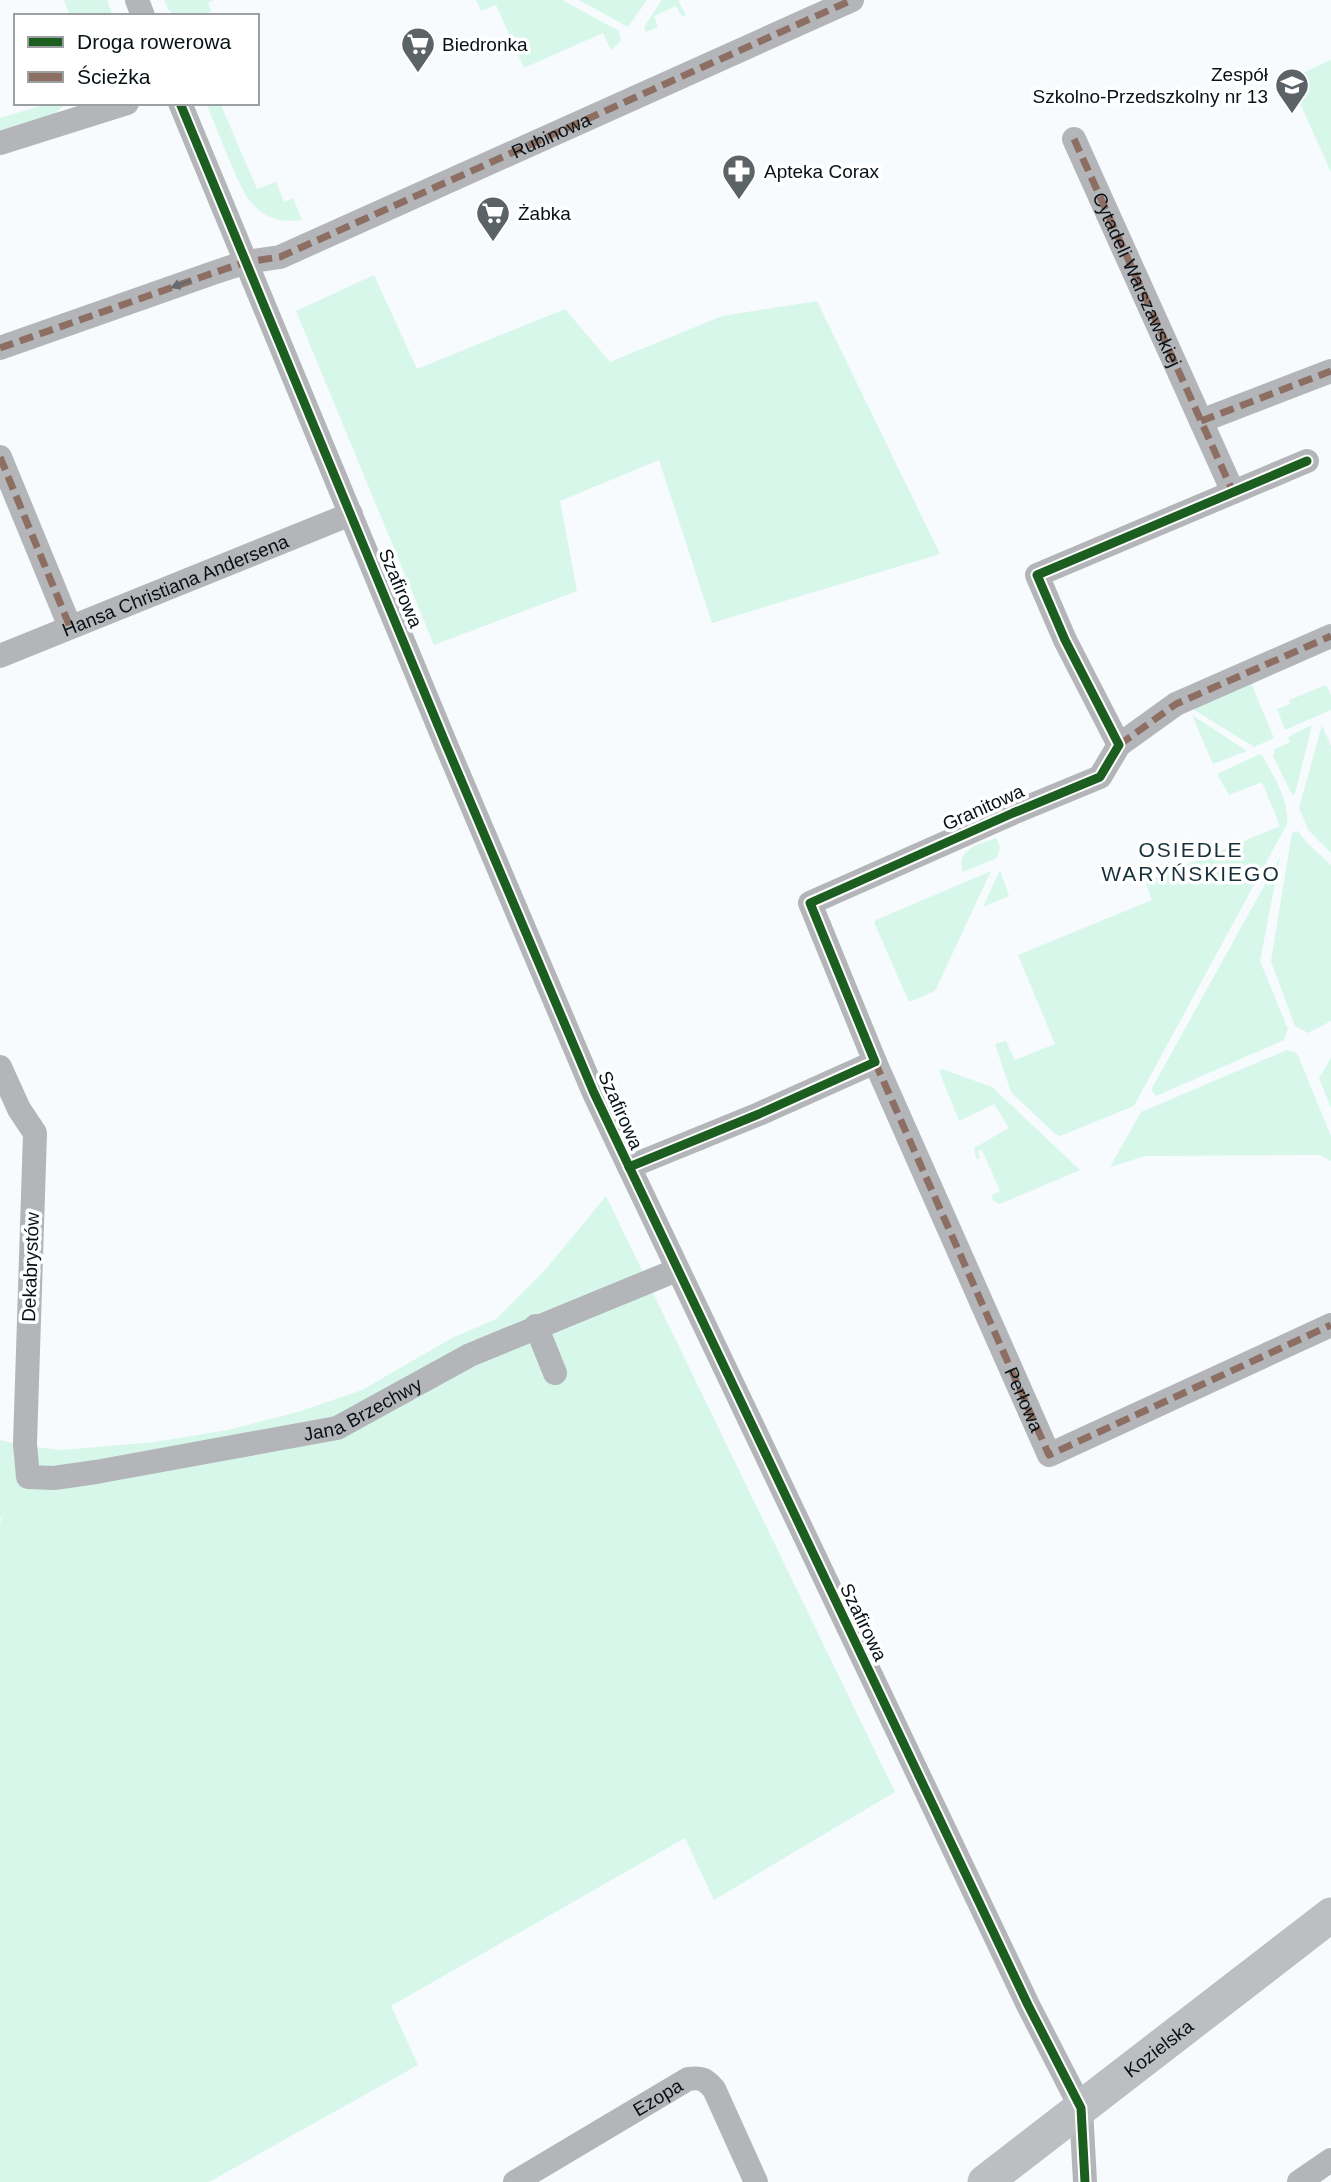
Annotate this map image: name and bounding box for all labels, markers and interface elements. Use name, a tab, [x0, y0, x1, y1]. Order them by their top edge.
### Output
legend	[14, 14, 259, 105]
supermarket icon: Biedronka	[399, 25, 437, 74]
text: Droga rowerowa	[77, 30, 231, 53]
place label: Biedronka	[442, 34, 528, 55]
place label: Zespół Szkolno-Przedszkolny nr 13	[1033, 64, 1269, 107]
text: Ścieżka	[77, 65, 151, 88]
school or university icon: Zespół Szkolno-Przedszkolny nr 13	[1273, 66, 1311, 115]
street label: Rubinowa	[508, 109, 594, 163]
pharmacy icon: Apteka Corax	[720, 152, 758, 201]
place label: Apteka Corax	[764, 161, 880, 182]
street label: Cytadeli Warszawskiej	[1088, 189, 1185, 370]
supermarket icon: Żabka	[474, 194, 512, 243]
place label: Żabka	[518, 203, 571, 224]
one-way arrow	[171, 279, 192, 290]
street label: Hansa Christiana Andersena	[59, 530, 292, 641]
street label: Szafirowa	[375, 546, 427, 631]
street label: Granitowa	[939, 780, 1027, 835]
district label: OSIEDLE WARYŃSKIEGO	[1101, 838, 1281, 885]
street label: Szafirowa	[594, 1068, 647, 1153]
street label: Dekabrystów	[18, 1212, 43, 1322]
street label: Perłowa	[1000, 1364, 1048, 1436]
street label: Jana Brzechwy	[302, 1373, 426, 1445]
street label: Szafirowa	[836, 1580, 891, 1665]
street label: Kozielska	[1120, 2015, 1198, 2082]
street label: Ezopa	[629, 2074, 687, 2120]

